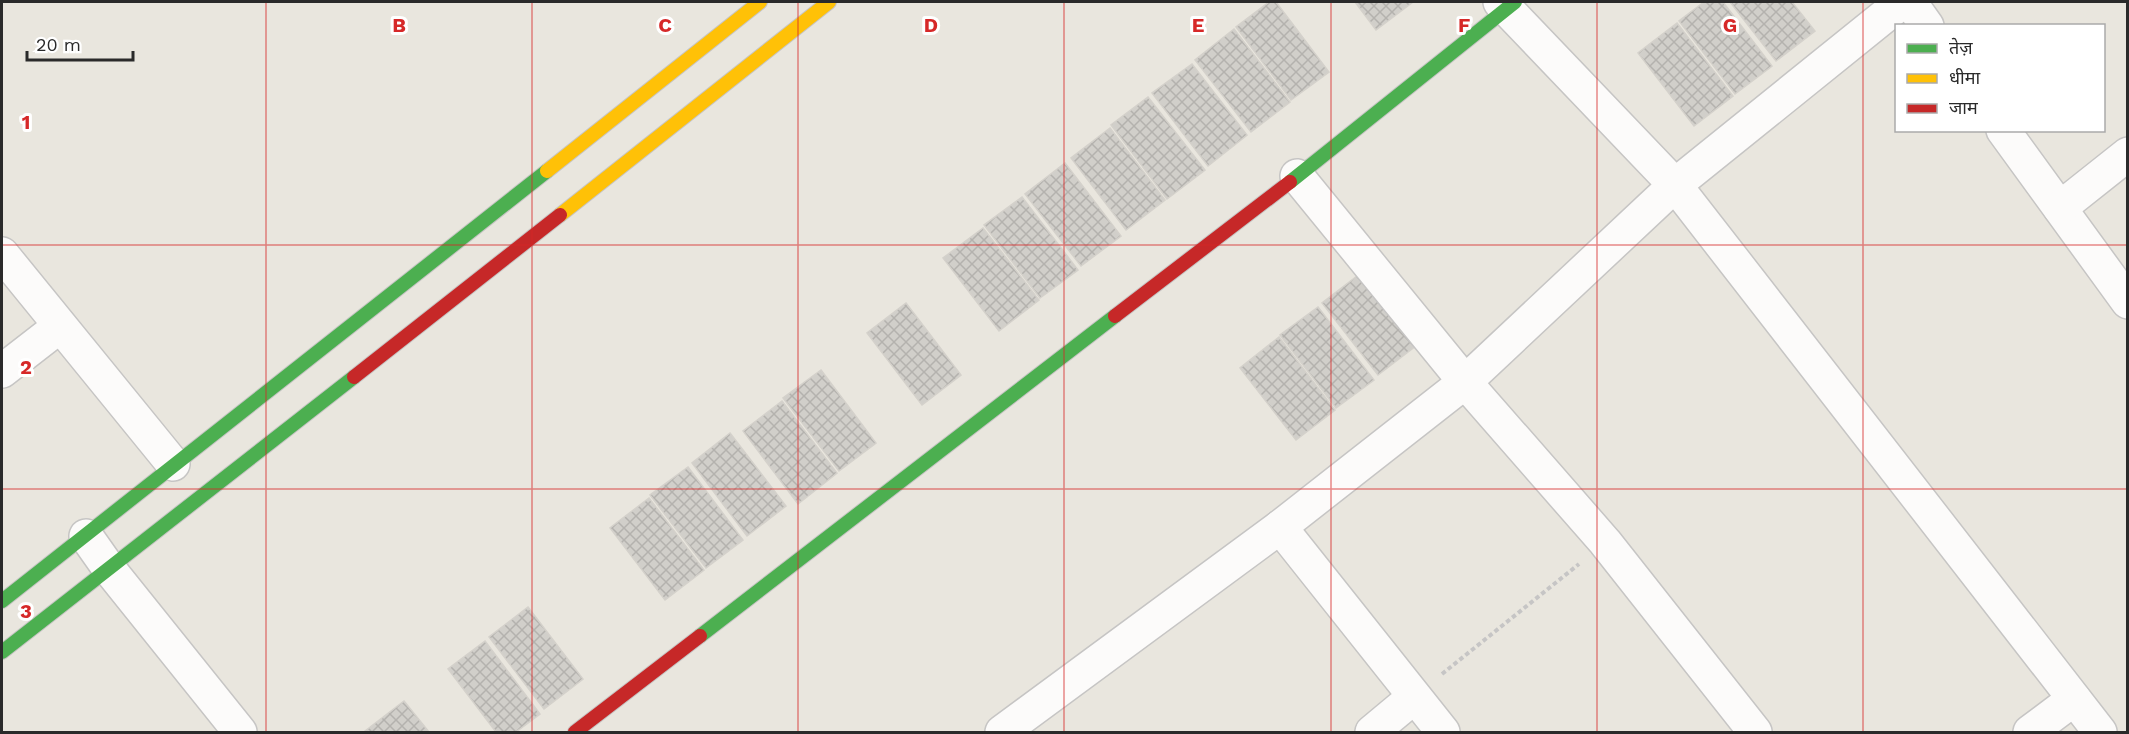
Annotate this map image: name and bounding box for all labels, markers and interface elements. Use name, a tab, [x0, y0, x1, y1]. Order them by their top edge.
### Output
text: B	[392, 13, 406, 37]
text: C	[658, 13, 672, 37]
text: D	[924, 13, 938, 37]
text: E	[1192, 13, 1204, 37]
text: F	[1458, 13, 1470, 37]
text: G	[1723, 13, 1737, 37]
scale bar	[27, 24, 134, 62]
legend	[1895, 24, 2105, 132]
text: 20 m	[36, 34, 81, 55]
text: तेज़	[1949, 37, 1973, 58]
text: धीमा	[1949, 67, 1980, 88]
text: जाम	[1949, 97, 1979, 118]
text: 1	[22, 110, 30, 134]
text: 2	[20, 355, 32, 379]
text: 3	[20, 599, 32, 623]

